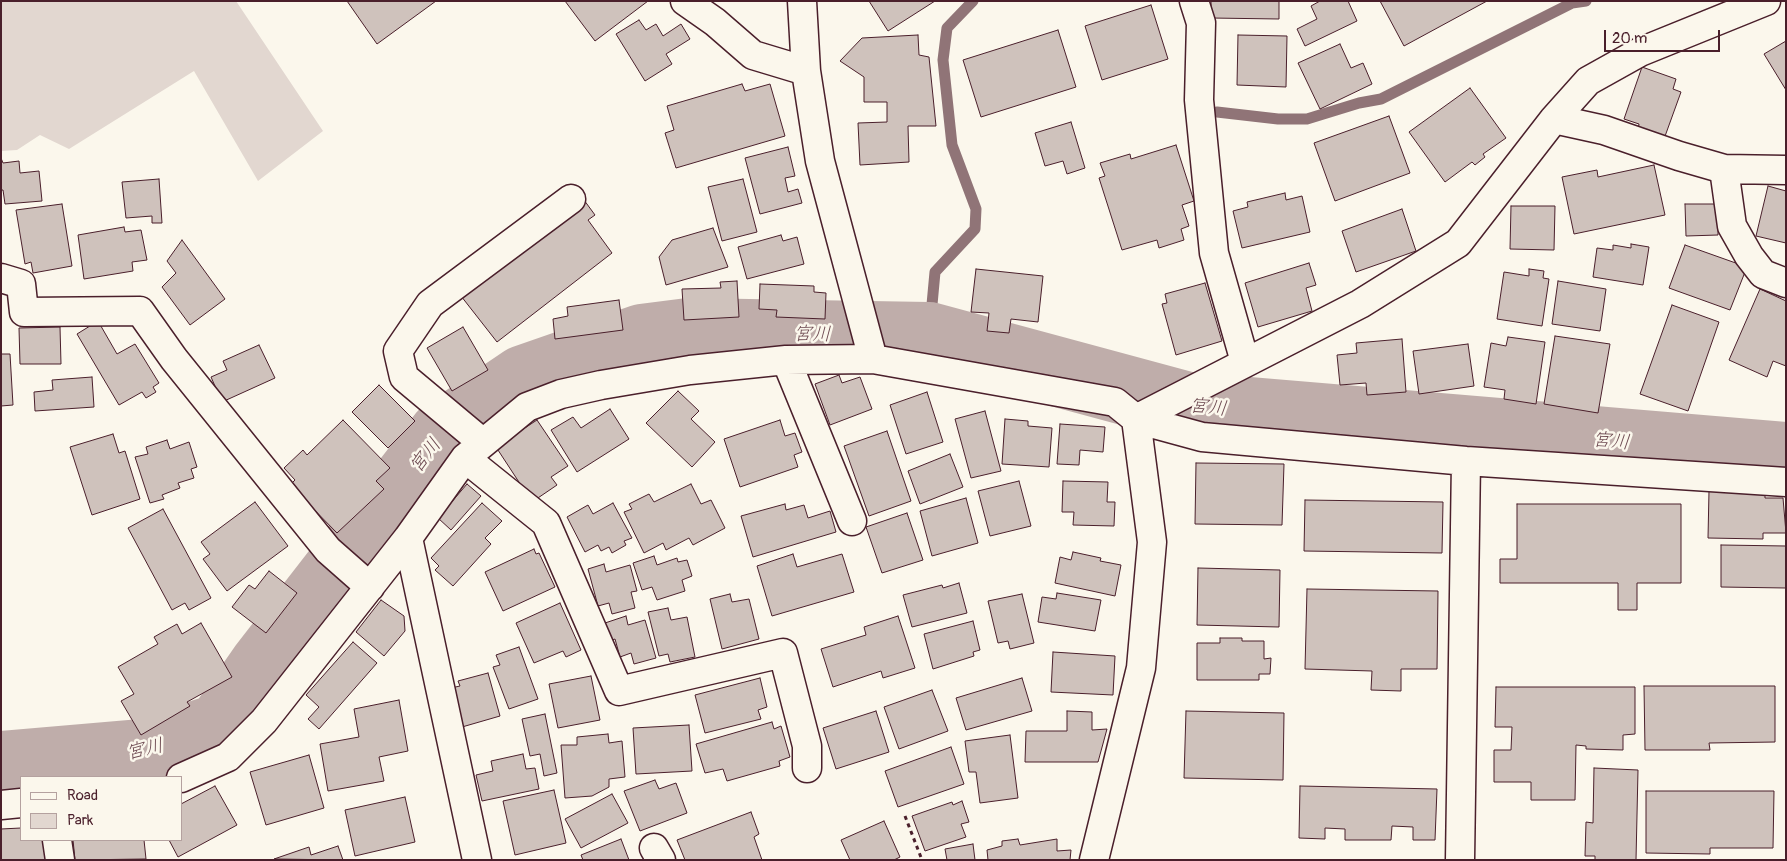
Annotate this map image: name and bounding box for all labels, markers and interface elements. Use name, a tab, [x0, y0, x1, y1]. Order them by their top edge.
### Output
scale bar	[1607, 20, 1723, 52]
text: 20 m	[1612, 29, 1647, 48]
water label: 宮川	[793, 323, 831, 347]
water label: 宮川	[1188, 395, 1228, 421]
water label: 宮川	[1591, 429, 1631, 455]
water label: 宮川	[405, 434, 447, 478]
water label: 宮川	[124, 735, 166, 765]
legend	[20, 776, 182, 841]
text: Road	[67, 786, 98, 805]
text: Park	[67, 811, 93, 830]

